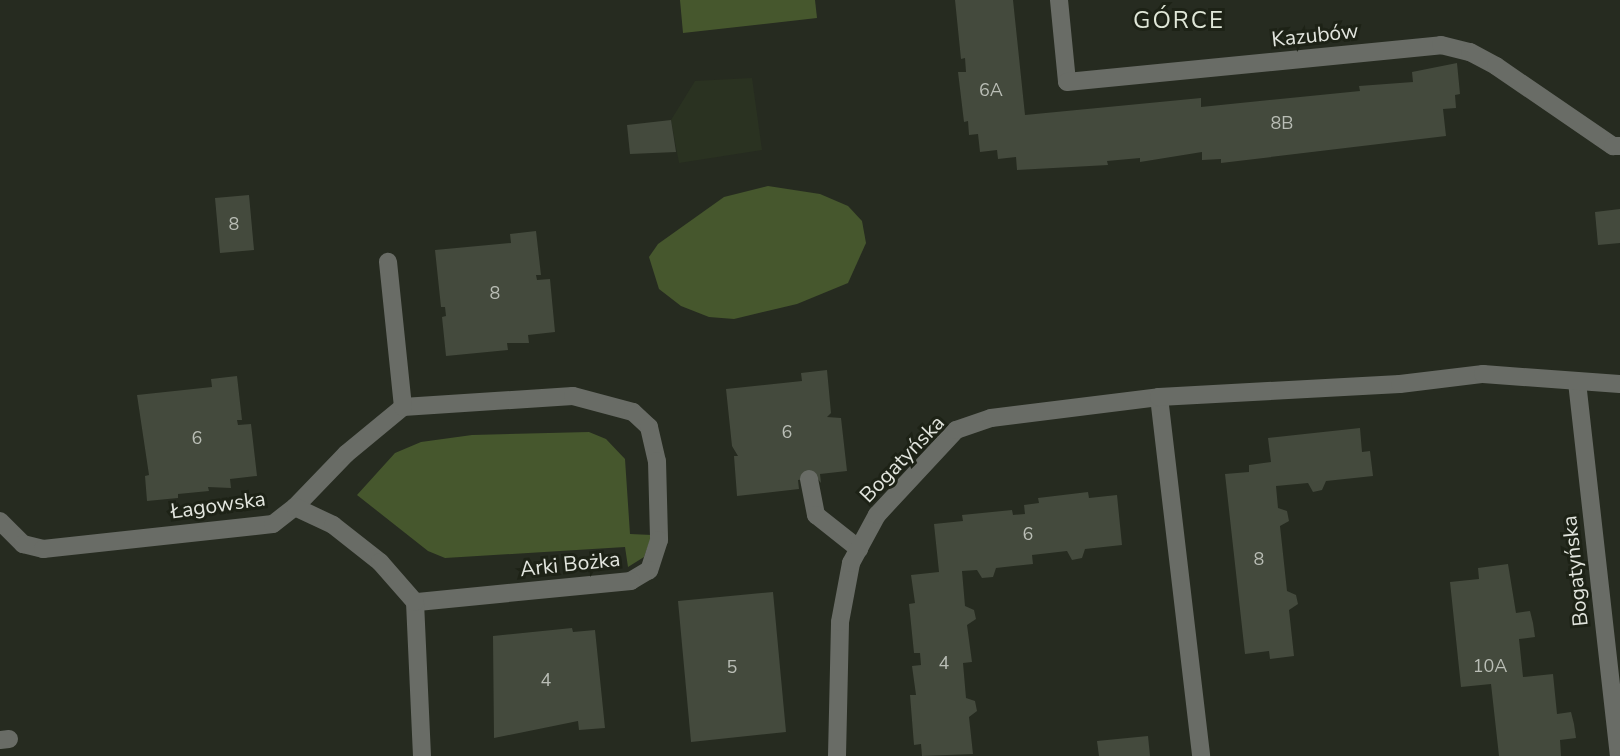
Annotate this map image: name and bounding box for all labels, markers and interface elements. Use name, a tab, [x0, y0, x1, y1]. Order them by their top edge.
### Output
district label: GÓRCE	[1134, 7, 1224, 35]
street label: Kazubów	[1270, 18, 1360, 52]
house number: 6A	[979, 79, 1003, 101]
house number: 8B	[1271, 112, 1293, 134]
house number: 8	[229, 213, 239, 235]
house number: 8	[490, 282, 500, 304]
street label: Bogatyńska	[854, 410, 950, 508]
house number: 6	[782, 421, 792, 443]
house number: 6	[192, 427, 202, 449]
street label: Łagowska	[169, 486, 267, 524]
street label: Bogatyńska	[1557, 514, 1593, 628]
house number: 6	[1023, 523, 1033, 545]
street label: Arki Bożka	[519, 546, 621, 582]
house number: 8	[1254, 548, 1264, 570]
house number: 4	[939, 652, 949, 674]
house number: 10A	[1473, 655, 1507, 677]
house number: 5	[727, 656, 737, 678]
house number: 4	[541, 669, 551, 691]

